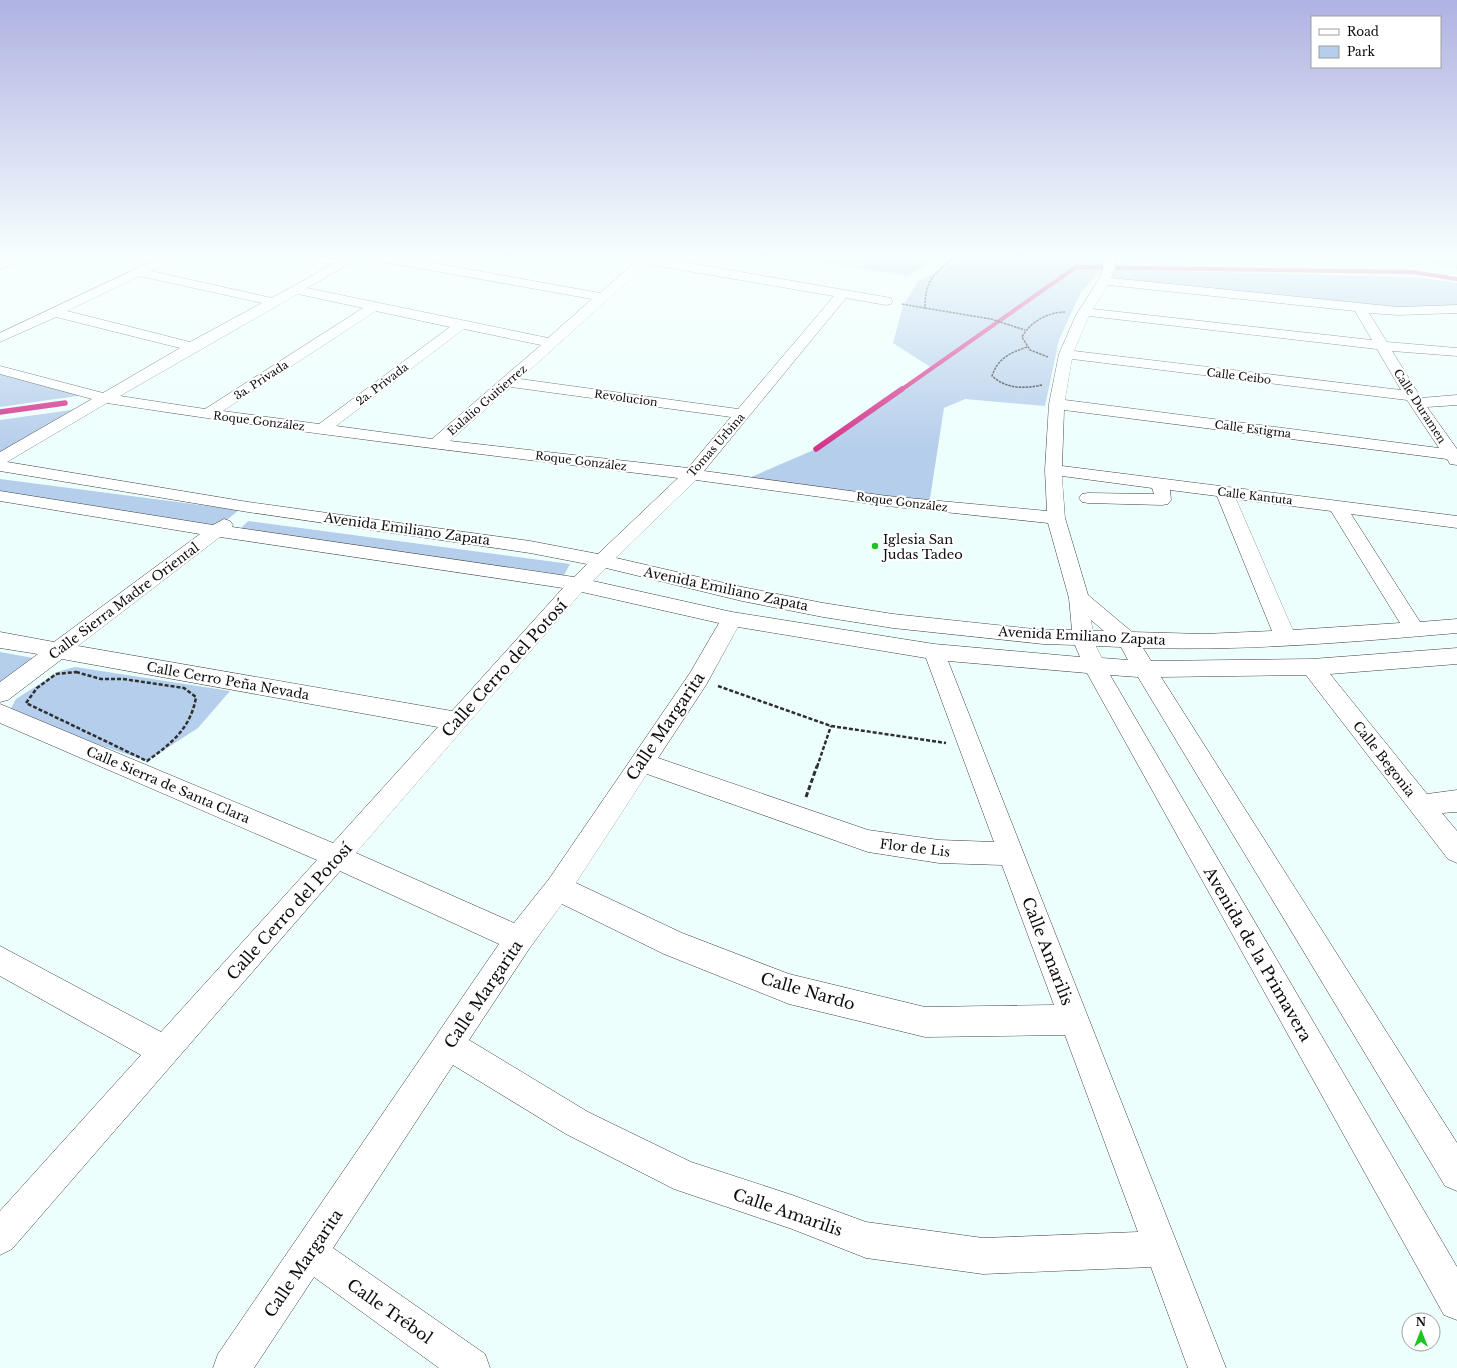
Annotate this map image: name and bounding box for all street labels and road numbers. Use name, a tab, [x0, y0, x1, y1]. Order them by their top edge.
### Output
street label: 3a. Privada	[231, 357, 291, 403]
street label: 2a. Privada	[353, 359, 412, 408]
street label: Eulalio Guitierrez	[445, 362, 529, 438]
street label: Calle Ceibo	[1206, 365, 1272, 387]
street label: Calle Duramen	[1391, 366, 1449, 446]
street label: Revolucion	[593, 387, 659, 409]
street label: Roque González	[212, 408, 306, 434]
street label: Tomas Urbina	[685, 410, 748, 480]
street label: Calle Estigma	[1214, 417, 1293, 441]
street label: Roque González	[534, 448, 628, 474]
street label: Calle Kantuta	[1217, 484, 1294, 508]
street label: Roque González	[855, 489, 949, 515]
street label: Avenida Emiliano Zapata	[322, 509, 492, 549]
street label: Calle Sierra Madre Oriental	[45, 539, 203, 663]
street label: Avenida Emiliano Zapata	[641, 563, 810, 615]
street label: Calle Cerro del Potosí	[437, 595, 571, 741]
street label: Avenida Emiliano Zapata	[997, 623, 1167, 649]
street label: Calle Cerro Peña Nevada	[145, 658, 311, 704]
street label: Calle Margarita	[621, 668, 709, 784]
street label: Calle Begonia	[1349, 718, 1419, 801]
street label: Calle Sierra de Santa Clara	[84, 743, 253, 828]
street label: Flor de Lis	[879, 835, 951, 861]
street label: Calle Cerro del Potosí	[222, 838, 356, 984]
street label: Avenida de la Primavera	[1199, 862, 1316, 1045]
street label: Calle Amarilis	[1018, 894, 1078, 1008]
street label: Calle Margarita	[439, 936, 527, 1052]
street label: Calle Nardo	[758, 968, 858, 1014]
street label: Calle Amarilis	[731, 1184, 845, 1240]
street label: Calle Margarita	[259, 1205, 347, 1321]
street label: Calle Trébol	[343, 1274, 437, 1348]

